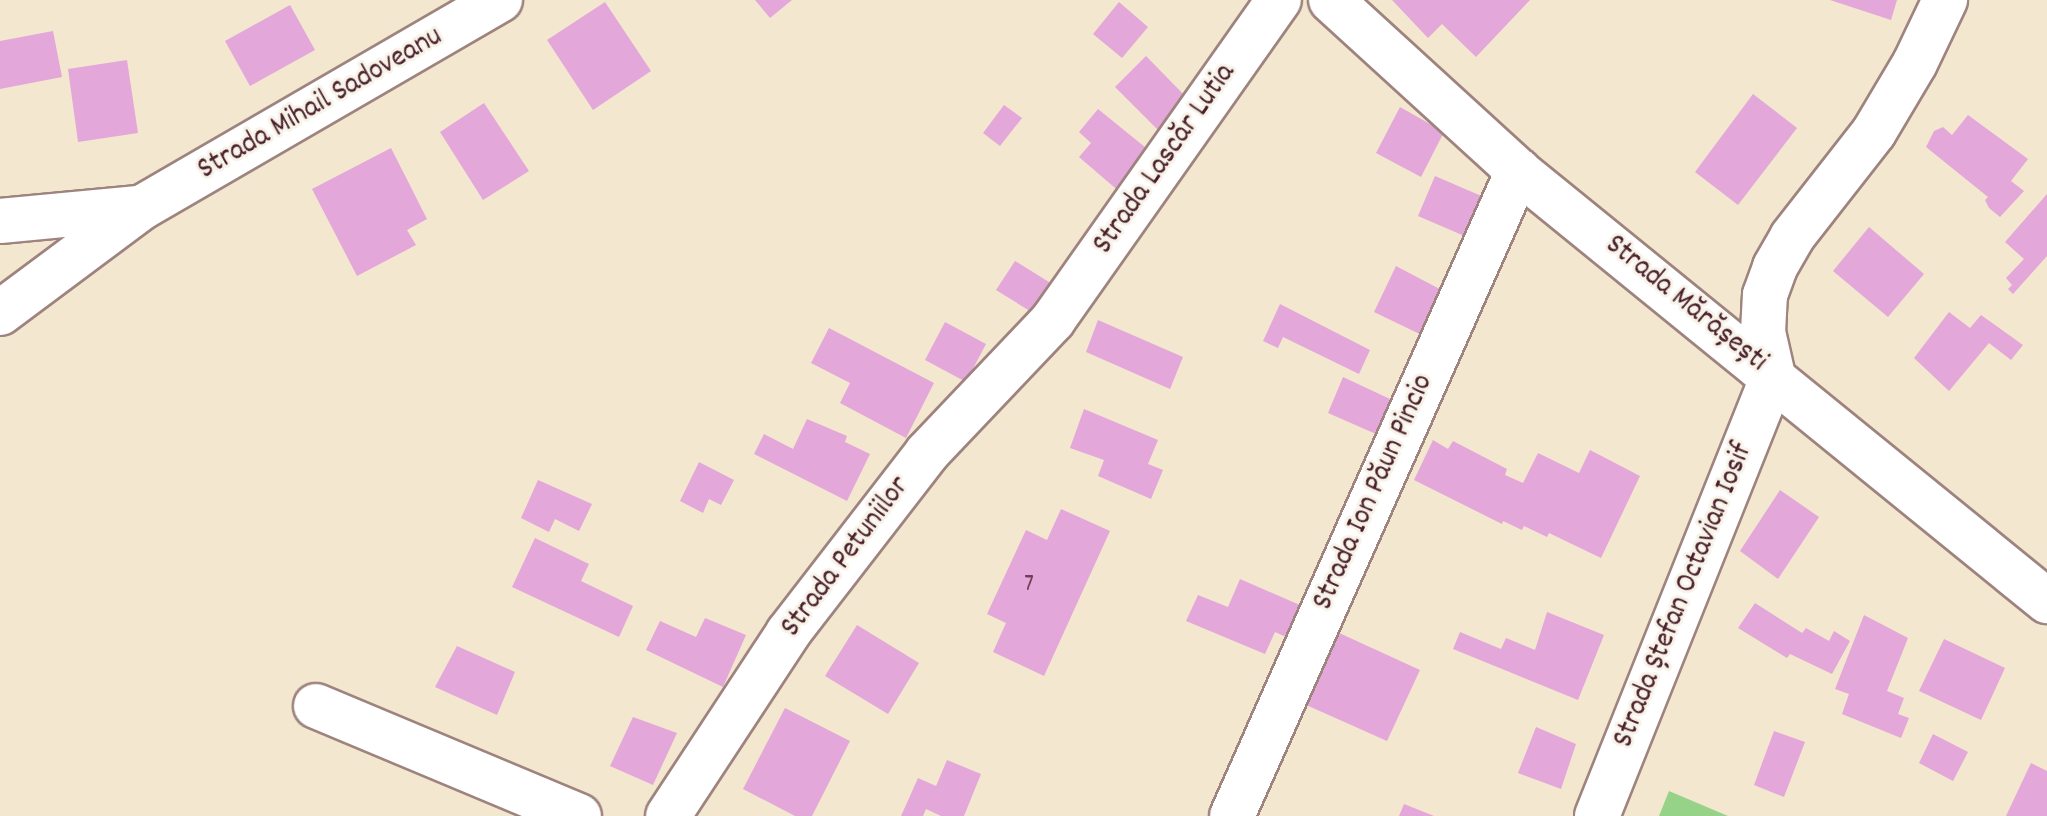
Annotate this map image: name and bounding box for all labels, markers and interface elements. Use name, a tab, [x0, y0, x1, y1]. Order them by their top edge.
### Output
street label: Strada Mihail Sadoveanu	[192, 20, 450, 190]
street label: Strada Lascăr Lutia	[1087, 58, 1245, 262]
street label: Strada Mărășești	[1597, 229, 1773, 381]
street label: Strada Ion Păun Pincio	[1307, 370, 1443, 616]
street label: Strada Ștefan Octavian Iosif	[1607, 439, 1763, 753]
street label: Strada Petuniilor	[775, 471, 919, 645]
house number: 7	[1024, 569, 1034, 601]

